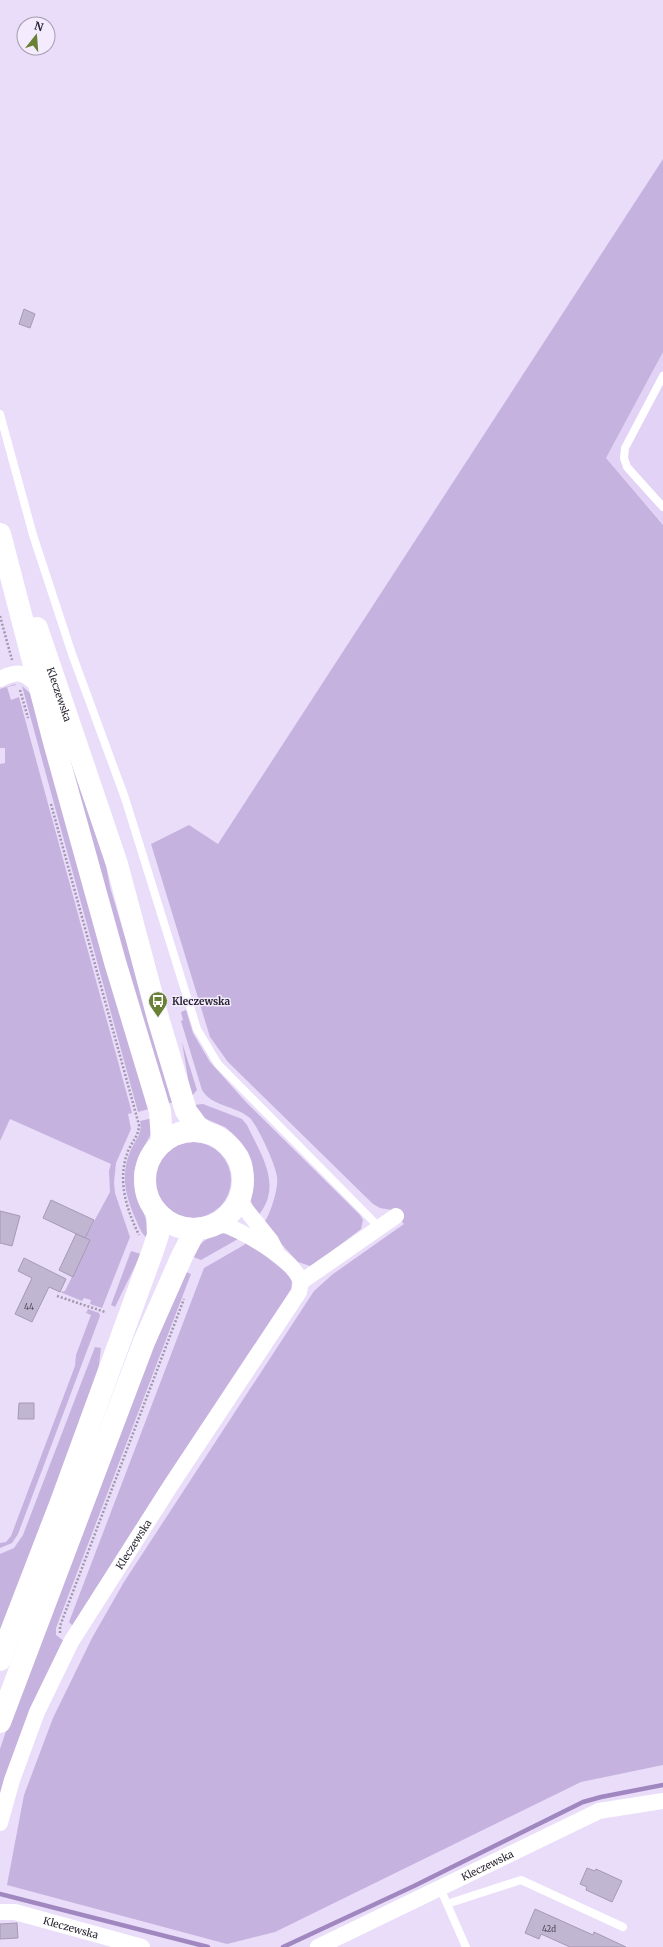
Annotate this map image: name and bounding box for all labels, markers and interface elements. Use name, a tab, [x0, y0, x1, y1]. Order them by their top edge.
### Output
north arrow	[16, 16, 56, 56]
text: N	[33, 18, 45, 34]
street label: Kleczewska	[44, 665, 75, 724]
bus stop icon: Kleczewska	[147, 990, 169, 1018]
place label: Kleczewska	[172, 995, 231, 1008]
house number: 44	[24, 1302, 34, 1312]
street label: Kleczewska	[113, 1516, 154, 1571]
street label: Kleczewska	[459, 1847, 516, 1883]
street label: Kleczewska	[42, 1914, 101, 1941]
house number: 42d	[542, 1924, 556, 1934]

